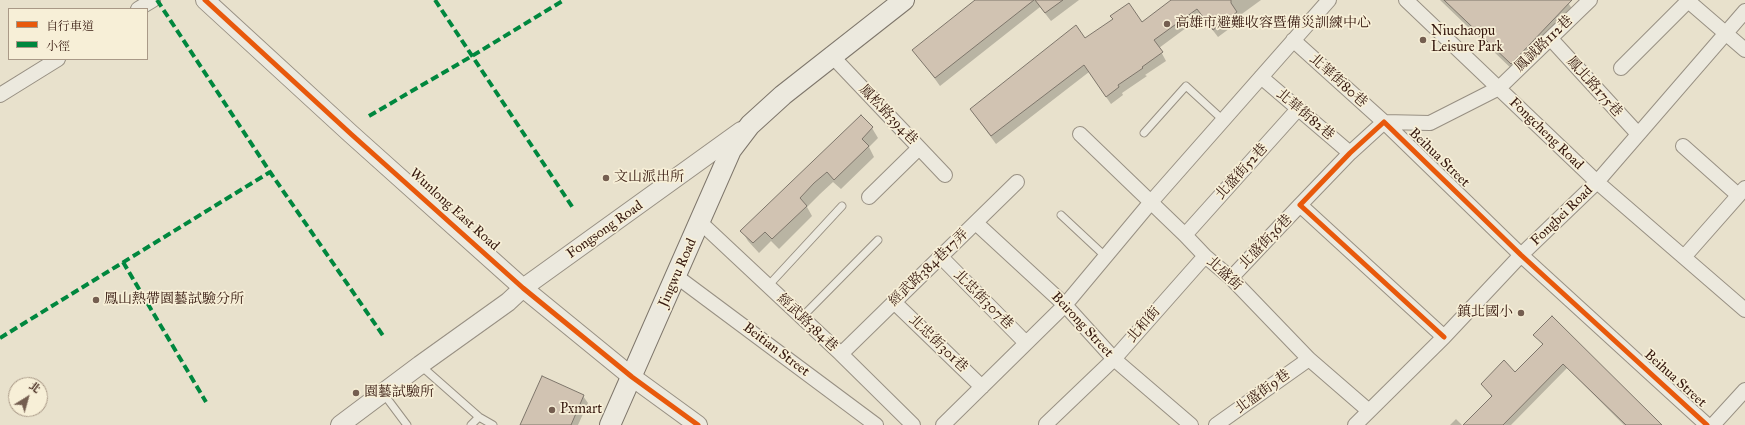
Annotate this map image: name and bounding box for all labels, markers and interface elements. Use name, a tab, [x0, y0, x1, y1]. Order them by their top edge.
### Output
legend	[8, 8, 148, 60]
street label: 鳳誠路112巷	[1512, 12, 1576, 76]
place label: 高雄市避難收容暨備災訓練中心	[1175, 16, 1371, 32]
text: 自行車道	[46, 19, 94, 33]
marker: 高雄市避難收容暨備災訓練中心	[1162, 19, 1172, 29]
place label: Niuchaopu Leisure Park	[1431, 24, 1503, 56]
marker: Niuchaopu Leisure Park	[1418, 35, 1428, 45]
text: 小徑	[46, 39, 70, 53]
street label: 北華街80巷	[1306, 51, 1370, 111]
street label: 鳳北路175巷	[1562, 53, 1626, 121]
street label: 鳳松路394巷	[855, 81, 921, 149]
street label: 北華街82巷	[1273, 86, 1337, 144]
street label: Fongcheng Road	[1505, 94, 1587, 174]
street label: Beihua Street	[1405, 125, 1473, 191]
street label: 北盛街52巷	[1213, 141, 1271, 203]
street label: Wunlong East Road	[406, 165, 502, 255]
place label: 文山派出所	[614, 170, 684, 186]
marker: 文山派出所	[601, 173, 611, 183]
street label: Fongbei Road	[1528, 182, 1596, 250]
street label: Fongsong Road	[564, 198, 646, 262]
street label: 北盛街36巷	[1236, 211, 1296, 273]
street label: 經武路384巷17弄	[886, 226, 972, 310]
street label: Jingwu Road	[655, 236, 701, 310]
street label: 北盛街	[1203, 254, 1245, 294]
street label: 北忠街307巷	[950, 267, 1016, 333]
street label: Beirong Street	[1047, 289, 1117, 361]
street label: 經武路384巷	[773, 291, 841, 355]
place label: 鳳山熱帶園藝試驗分所	[104, 292, 244, 308]
marker: 鳳山熱帶園藝試驗分所	[91, 295, 101, 305]
street label: 北和街	[1124, 304, 1164, 346]
place label: 鎮北國小	[1457, 305, 1513, 321]
marker: 鎮北國小	[1516, 308, 1526, 318]
street label: 北忠街301巷	[905, 312, 971, 376]
street label: Beitian Street	[739, 320, 813, 380]
street label: Beihua Street	[1640, 347, 1710, 411]
street label: 北盛街9巷	[1232, 367, 1294, 417]
north arrow	[8, 377, 48, 417]
text: 北	[27, 379, 43, 396]
place label: 園藝試驗所	[364, 385, 434, 401]
marker: 園藝試驗所	[351, 388, 361, 398]
place label: Pxmart	[560, 402, 602, 418]
marker: Pxmart	[547, 405, 557, 415]

